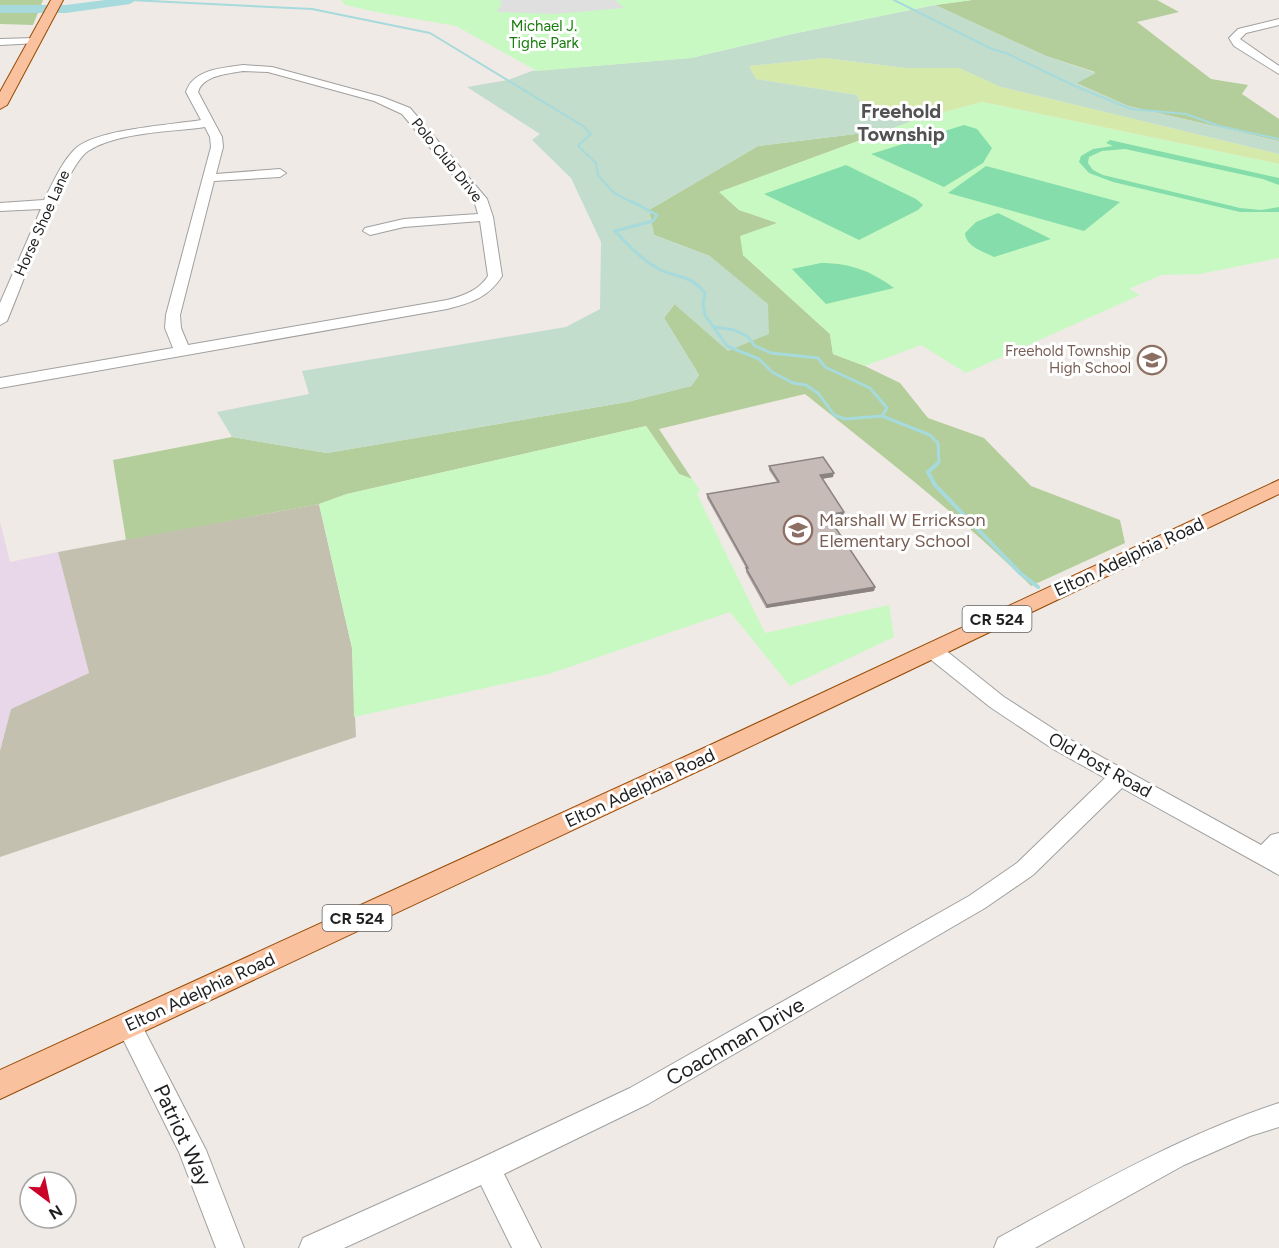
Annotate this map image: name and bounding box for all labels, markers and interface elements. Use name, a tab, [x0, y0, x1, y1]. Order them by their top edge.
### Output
park label: Michael J. Tighe Park	[509, 17, 579, 52]
district label: Freehold Township	[857, 99, 945, 146]
street label: Polo Club Drive	[408, 114, 486, 206]
street label: Horse Shoe Lane	[11, 167, 73, 279]
place label: Freehold Township High School	[1005, 342, 1131, 377]
school or university icon: Freehold Township High School	[1136, 344, 1168, 376]
place label: Marshall W Errickson Elementary School	[819, 509, 986, 552]
street label: Elton Adelphia Road	[1051, 513, 1207, 601]
school or university icon: Marshall W Errickson Elementary School	[782, 514, 814, 546]
road number: CR 524	[962, 606, 1032, 632]
street label: Old Post Road	[1045, 728, 1155, 802]
street label: Elton Adelphia Road	[562, 744, 718, 832]
road number: CR 524	[322, 905, 392, 931]
street label: Elton Adelphia Road	[122, 948, 278, 1036]
street label: Coachman Drive	[662, 991, 808, 1091]
street label: Patriot Way	[149, 1080, 217, 1190]
north arrow	[18, 1170, 78, 1230]
text: N	[45, 1201, 66, 1224]

